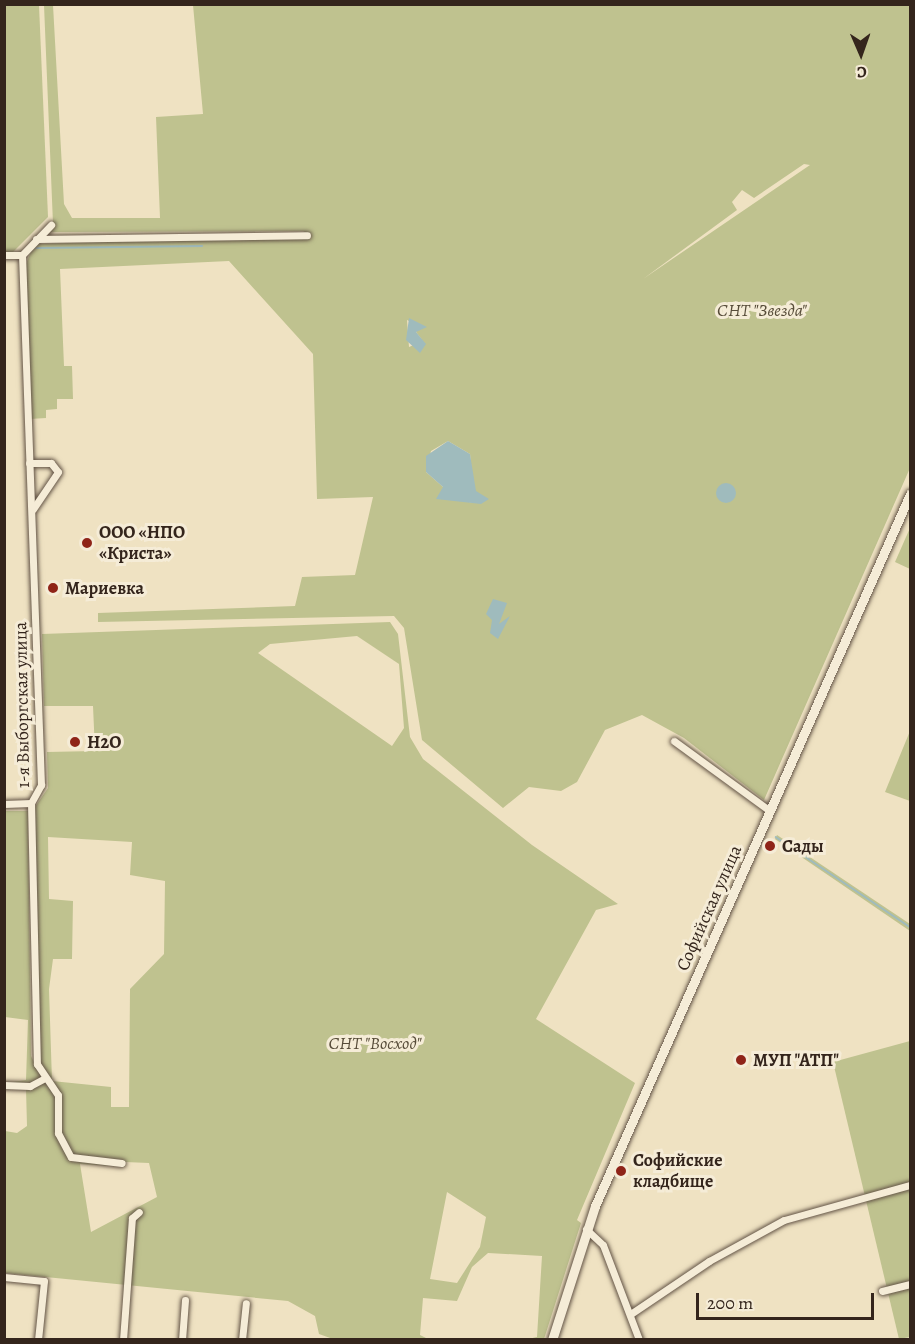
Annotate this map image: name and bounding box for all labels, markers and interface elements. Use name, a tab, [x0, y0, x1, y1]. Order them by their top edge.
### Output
north arrow	[831, 24, 891, 84]
text: С	[856, 61, 867, 83]
park label: СНТ "Звезда"	[717, 299, 807, 321]
place label: ООО «НПО «Криста»	[99, 522, 185, 564]
marker: ООО «НПО «Криста»	[80, 536, 94, 550]
place label: Мариевка	[65, 577, 144, 599]
marker: Мариевка	[46, 581, 60, 595]
street label: 1-я Выборгская улица	[10, 622, 34, 788]
place label: H2O	[87, 731, 121, 753]
marker: H2O	[68, 735, 82, 749]
place label: Сады	[782, 835, 824, 857]
marker: Сады	[763, 839, 777, 853]
street label: Софийская улица	[672, 842, 746, 974]
park label: СНТ "Восход"	[329, 1032, 421, 1054]
place label: МУП "АТП"	[753, 1049, 839, 1071]
marker: МУП "АТП"	[734, 1053, 748, 1067]
place label: Софийские кладбище	[633, 1150, 722, 1192]
marker: Софийские кладбище	[614, 1164, 628, 1178]
scale bar	[699, 1281, 878, 1319]
text: 200 m	[707, 1291, 753, 1315]

